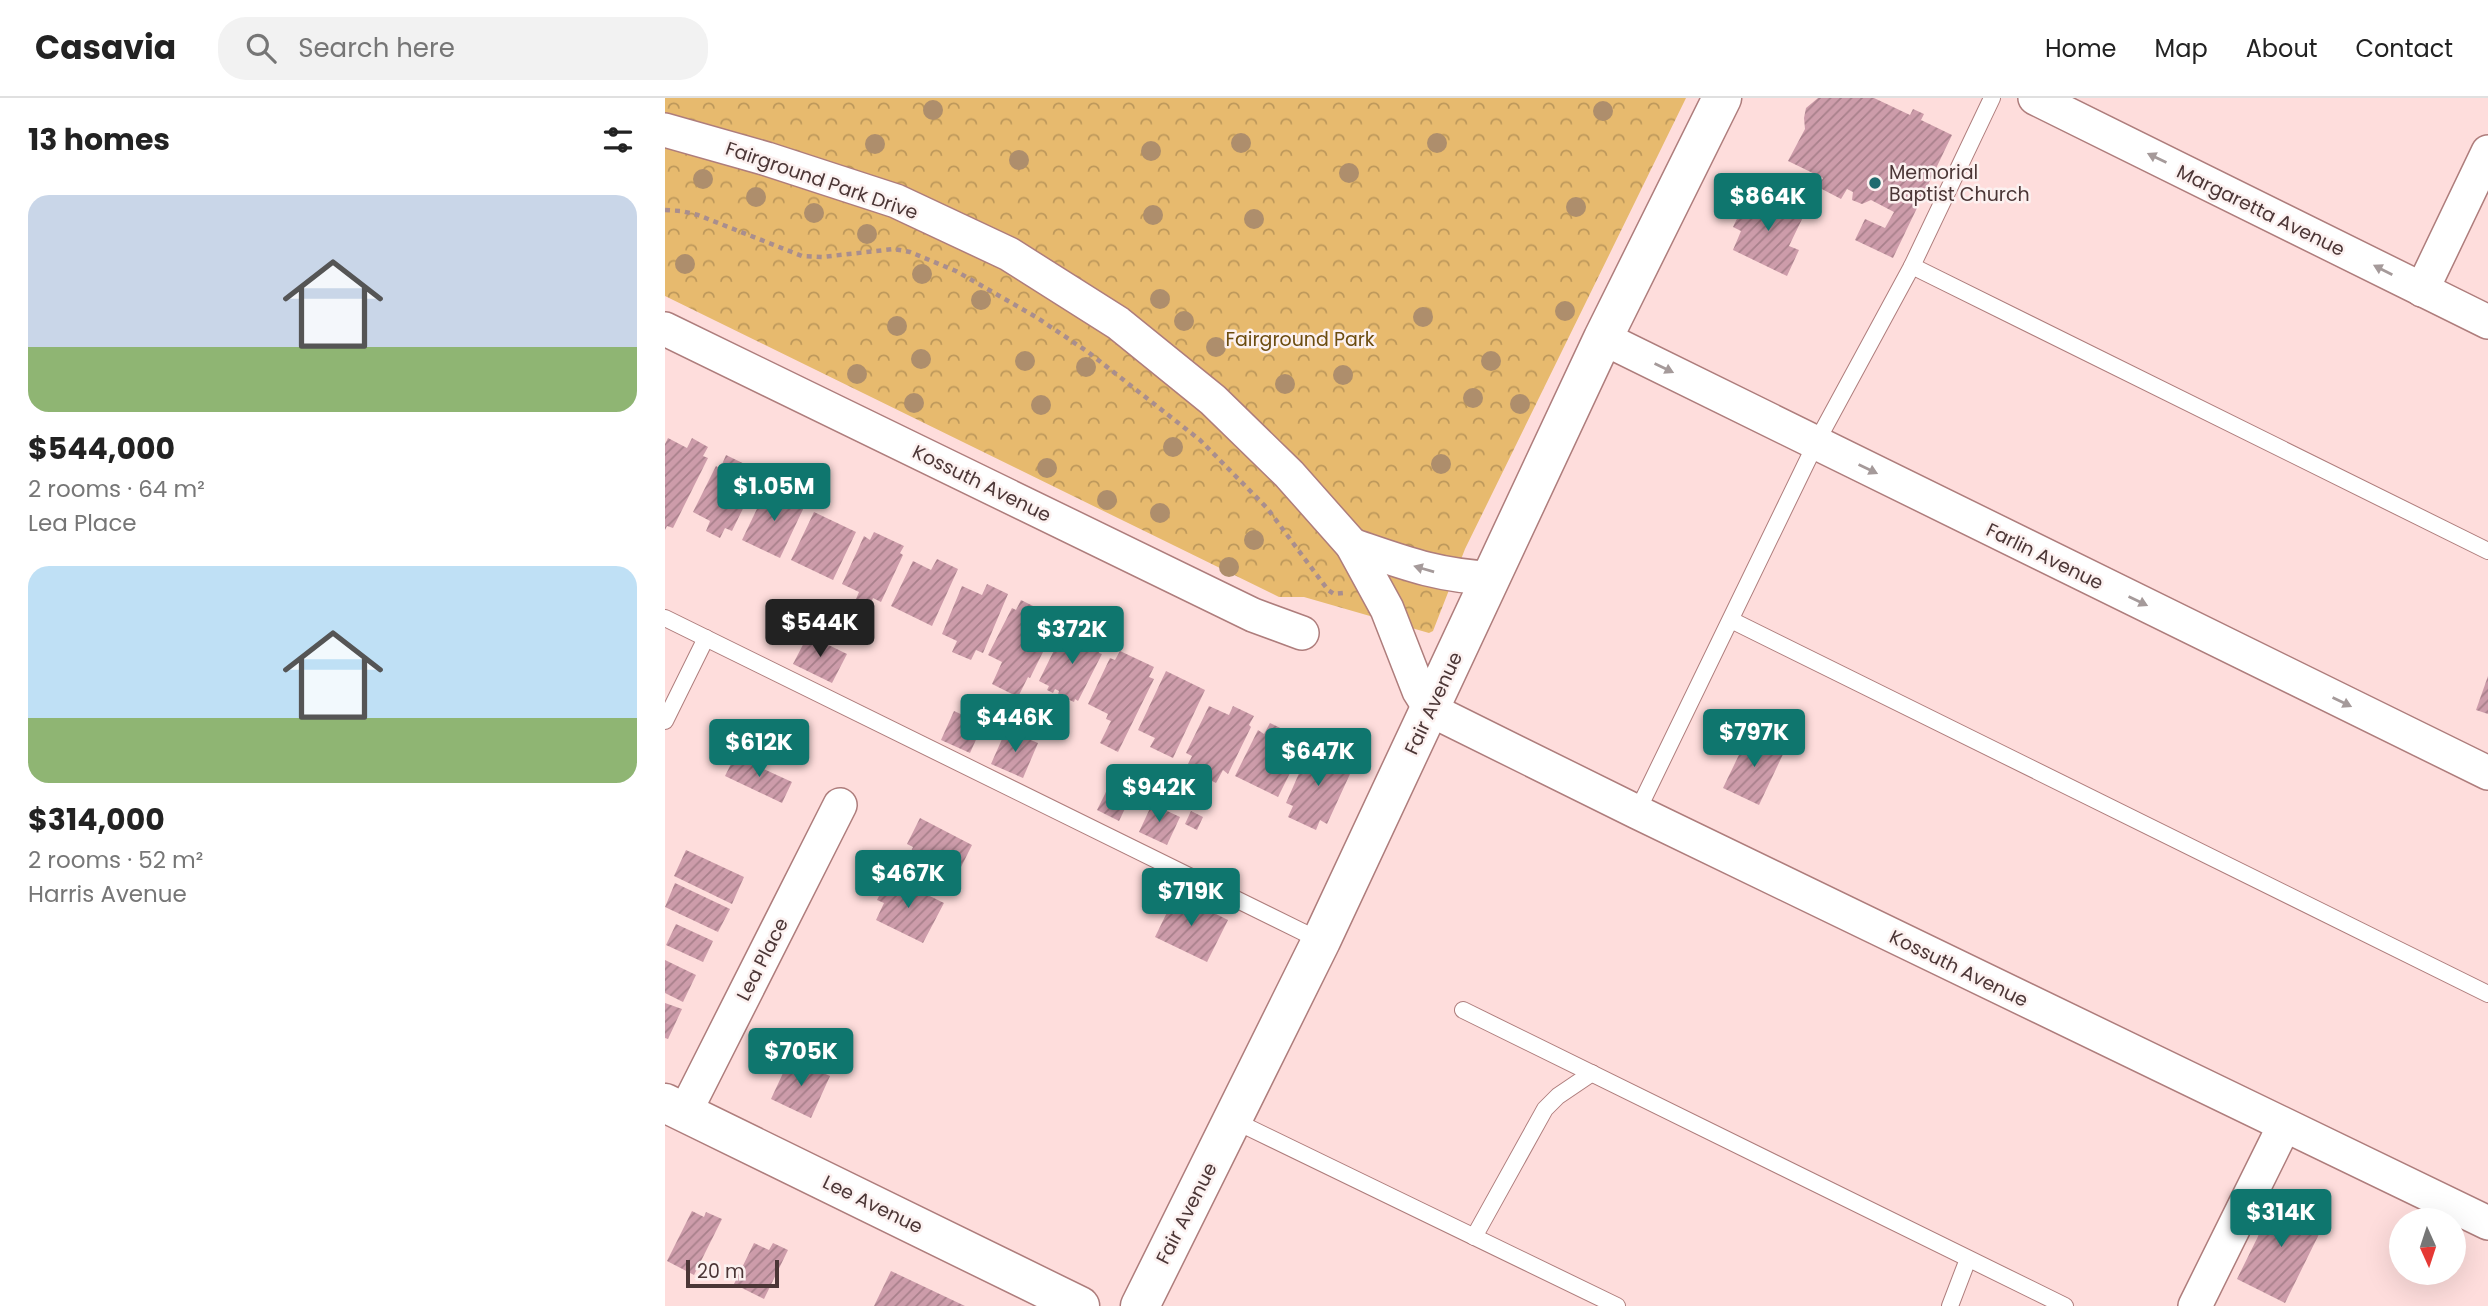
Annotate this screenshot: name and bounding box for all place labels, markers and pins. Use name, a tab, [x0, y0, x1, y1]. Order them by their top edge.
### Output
place label: Memorial Baptist Church	[1889, 159, 2030, 208]
pin: $864K	[1719, 174, 1817, 233]
marker: Memorial Baptist Church	[1867, 175, 1883, 191]
pin: $1.05M	[717, 464, 831, 523]
pin: $544K	[771, 600, 869, 659]
pin: $372K	[1023, 606, 1121, 666]
pin: $446K	[966, 694, 1064, 754]
pin: $797K	[1705, 710, 1803, 769]
pin: $612K	[710, 720, 808, 779]
pin: $647K	[1269, 728, 1367, 788]
pin: $942K	[1110, 764, 1208, 824]
pin: $467K	[859, 850, 957, 910]
pin: $719K	[1142, 868, 1240, 928]
pin: $705K	[752, 1028, 850, 1088]
pin: $314K	[2232, 1190, 2330, 1249]

